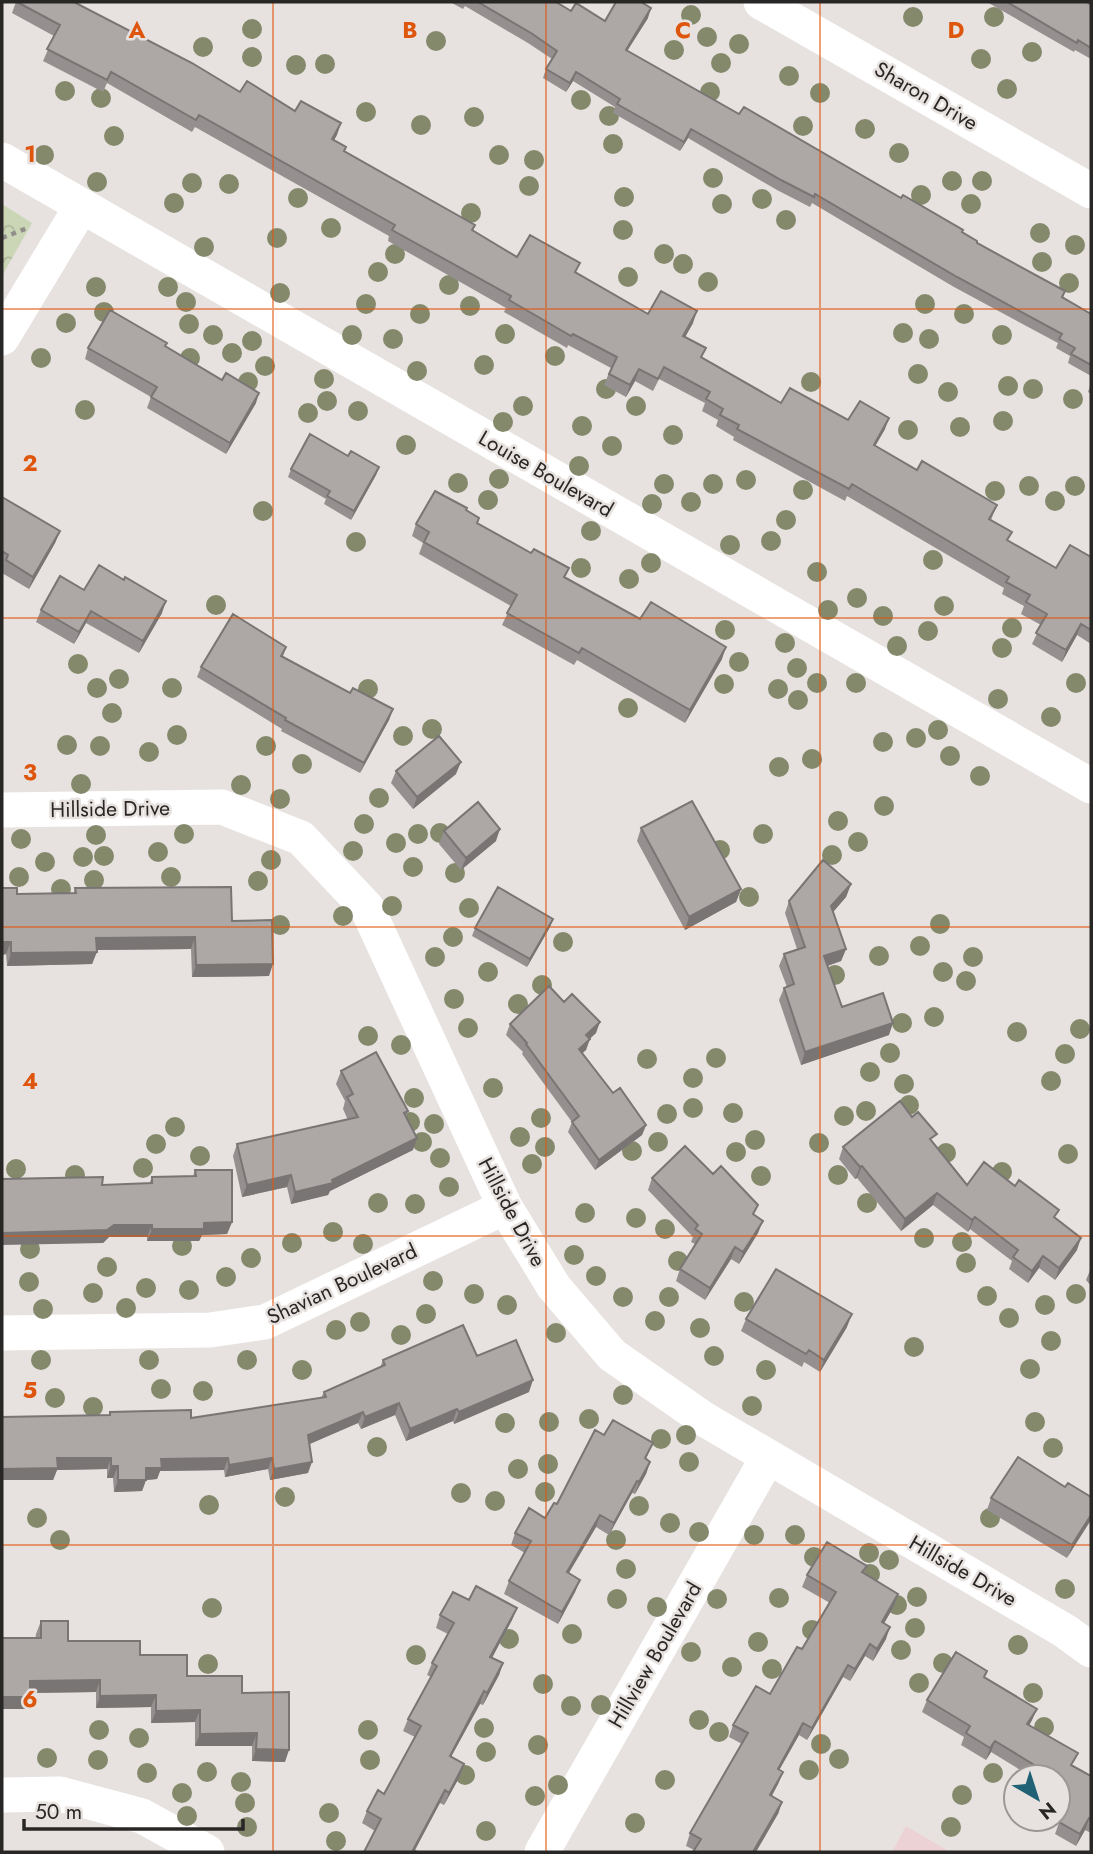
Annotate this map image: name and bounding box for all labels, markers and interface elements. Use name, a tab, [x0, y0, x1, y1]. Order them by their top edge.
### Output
text: A	[128, 13, 146, 47]
text: B	[402, 13, 418, 47]
text: C	[675, 13, 691, 47]
text: D	[948, 13, 965, 47]
street label: Sharon Drive	[869, 54, 983, 138]
text: 1	[24, 137, 36, 171]
street label: Louise Boulevard	[473, 423, 619, 525]
text: 2	[22, 446, 38, 480]
text: 3	[23, 755, 37, 789]
street label: Hillside Drive	[50, 793, 170, 825]
text: 4	[22, 1064, 38, 1098]
street label: Hillside Drive	[471, 1152, 553, 1272]
street label: Shavian Boulevard	[262, 1236, 422, 1332]
text: 5	[23, 1373, 37, 1407]
street label: Hillside Drive	[904, 1528, 1023, 1614]
street label: Hillview Boulevard	[601, 1576, 709, 1734]
text: 6	[22, 1682, 38, 1716]
north arrow	[1002, 1763, 1072, 1833]
scale bar	[24, 1787, 243, 1831]
text: N	[1033, 1796, 1062, 1826]
text: 50 m	[35, 1797, 82, 1827]

